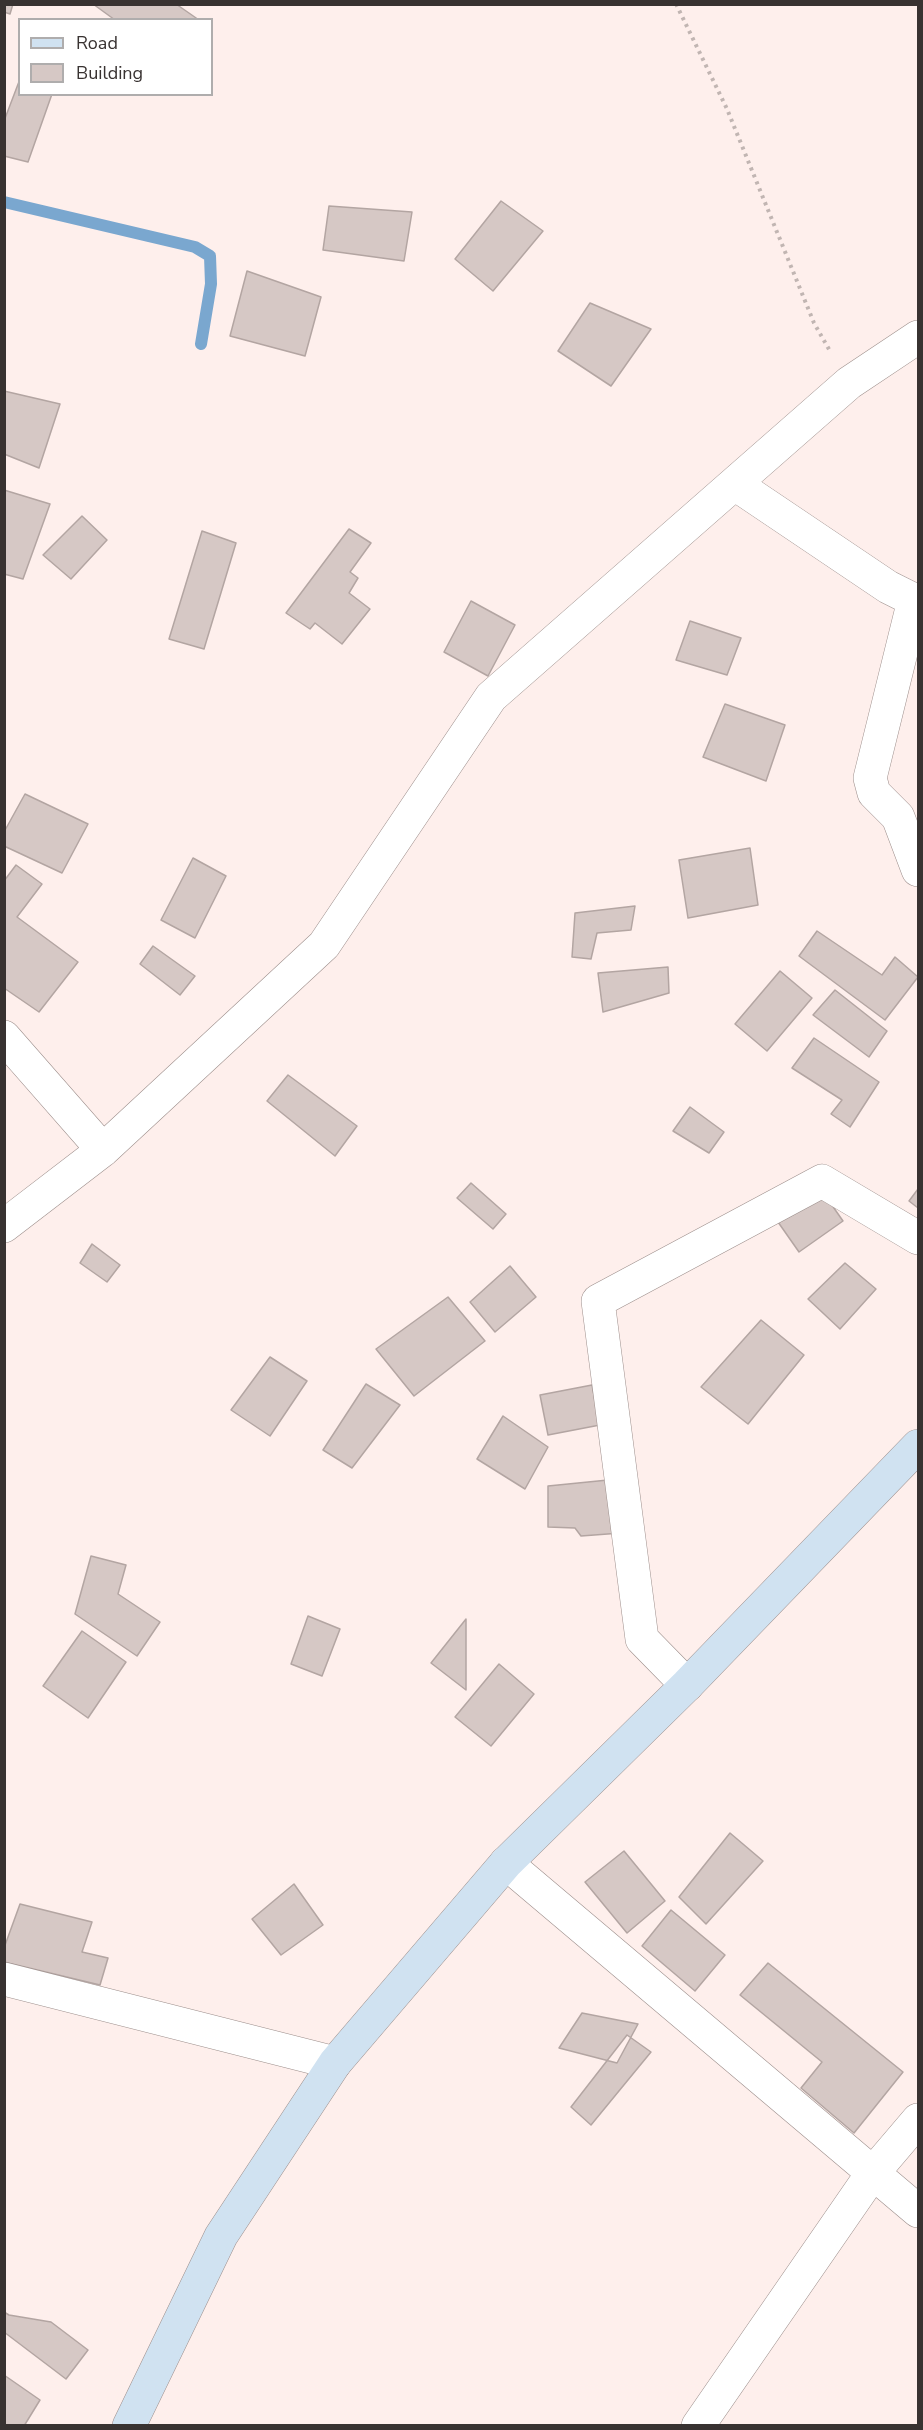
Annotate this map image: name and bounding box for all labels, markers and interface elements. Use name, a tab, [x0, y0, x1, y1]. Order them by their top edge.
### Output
legend	[18, 18, 213, 96]
text: Road	[76, 31, 118, 55]
text: Building	[76, 61, 143, 85]

